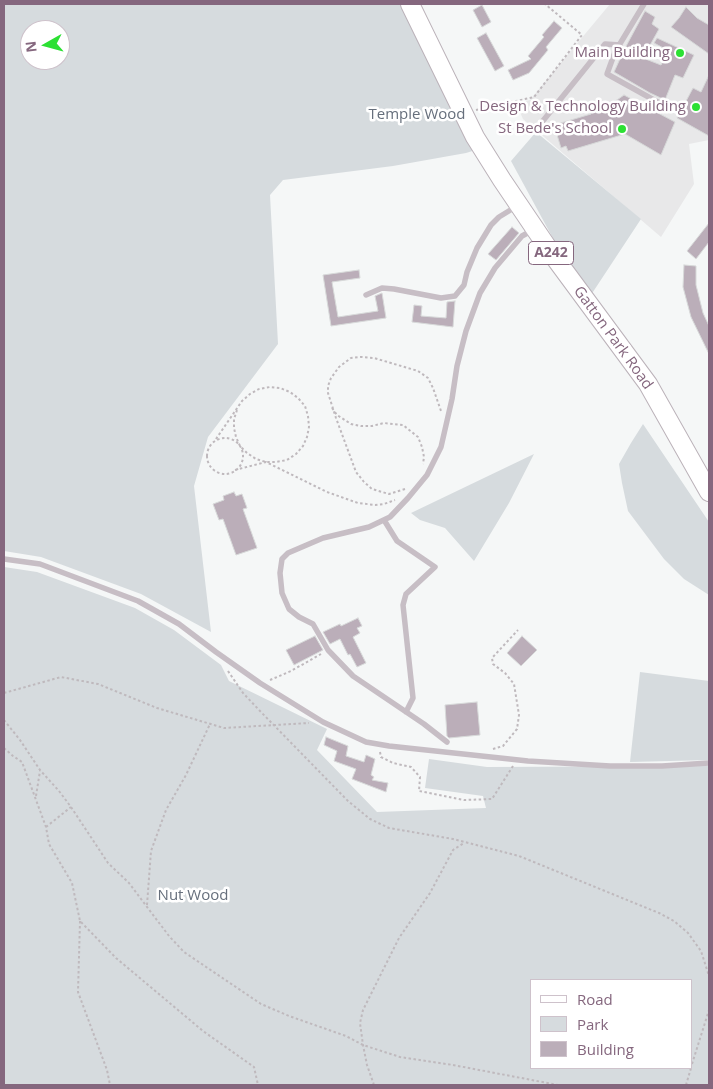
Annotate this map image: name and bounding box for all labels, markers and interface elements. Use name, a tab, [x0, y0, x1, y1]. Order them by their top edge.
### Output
north arrow	[20, 20, 70, 70]
text: N	[20, 40, 41, 54]
place label: Main Building	[575, 44, 670, 62]
marker: Main Building	[674, 47, 686, 59]
place label: Design & Technology Building	[479, 98, 686, 116]
marker: Design & Technology Building	[690, 101, 702, 113]
park label: Temple Wood	[369, 106, 465, 124]
place label: St Bede's School	[498, 120, 612, 138]
marker: St Bede's School	[616, 123, 628, 135]
road number: A242	[528, 242, 574, 264]
street label: Gatton Park Road	[570, 283, 656, 393]
park label: Nut Wood	[158, 887, 228, 905]
legend	[530, 979, 693, 1069]
text: Road	[577, 989, 613, 1009]
text: Park	[577, 1014, 608, 1034]
text: Building	[577, 1039, 634, 1059]

